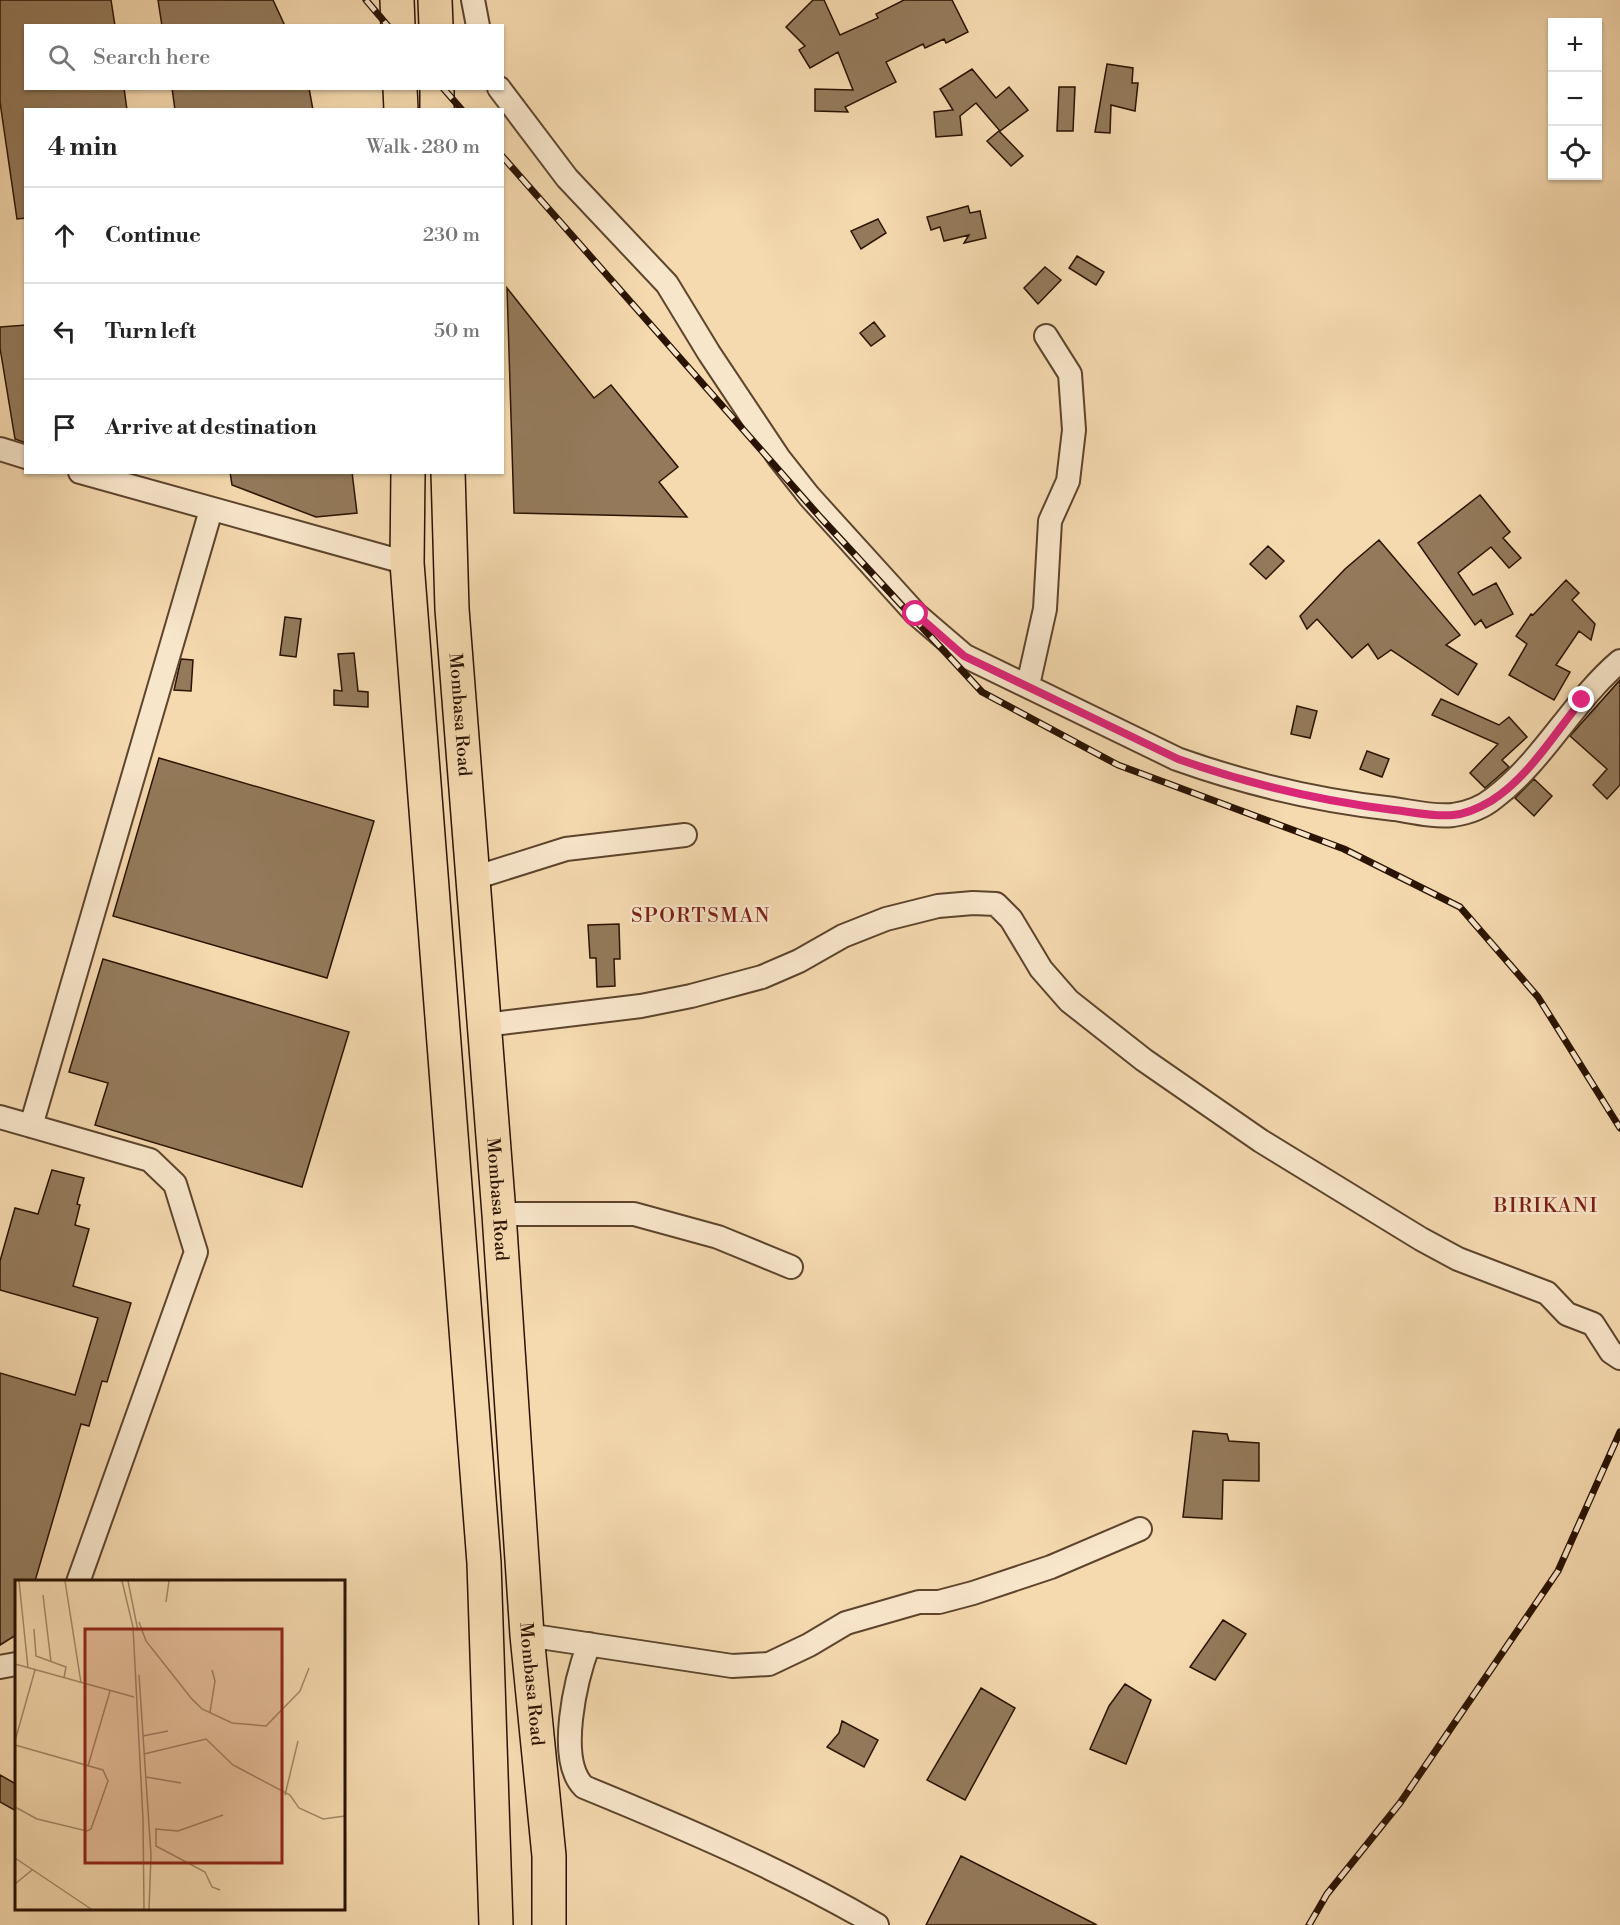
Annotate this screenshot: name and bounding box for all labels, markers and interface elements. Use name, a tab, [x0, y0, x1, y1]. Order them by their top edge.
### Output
map controls	[1548, 18, 1602, 180]
button: +	[1548, 18, 1602, 72]
search box	[24, 24, 504, 90]
icon: search	[45, 41, 78, 74]
text: Search here	[93, 44, 210, 71]
button: −	[1548, 72, 1602, 126]
button: locate	[1548, 126, 1602, 180]
text: 4 min	[48, 131, 118, 163]
text: Walk · 280 m	[367, 135, 480, 160]
icon: ahead	[48, 219, 81, 252]
text: Continue	[105, 222, 201, 249]
text: 230 m	[423, 223, 480, 248]
icon: left	[48, 315, 81, 348]
text: Turn left	[105, 318, 196, 345]
text: 50 m	[434, 319, 480, 344]
icon: arrive	[48, 411, 81, 444]
text: Arrive at destination	[105, 414, 317, 441]
route start	[902, 600, 928, 626]
street label: Mombasa Road	[443, 652, 476, 778]
route end	[1568, 686, 1594, 712]
district label: SPORTSMAN	[631, 904, 771, 929]
street label: Mombasa Road	[481, 1137, 513, 1262]
district label: BIRIKANI	[1493, 1194, 1599, 1219]
inset map	[15, 1580, 345, 1910]
street label: Mombasa Road	[514, 1622, 549, 1747]

